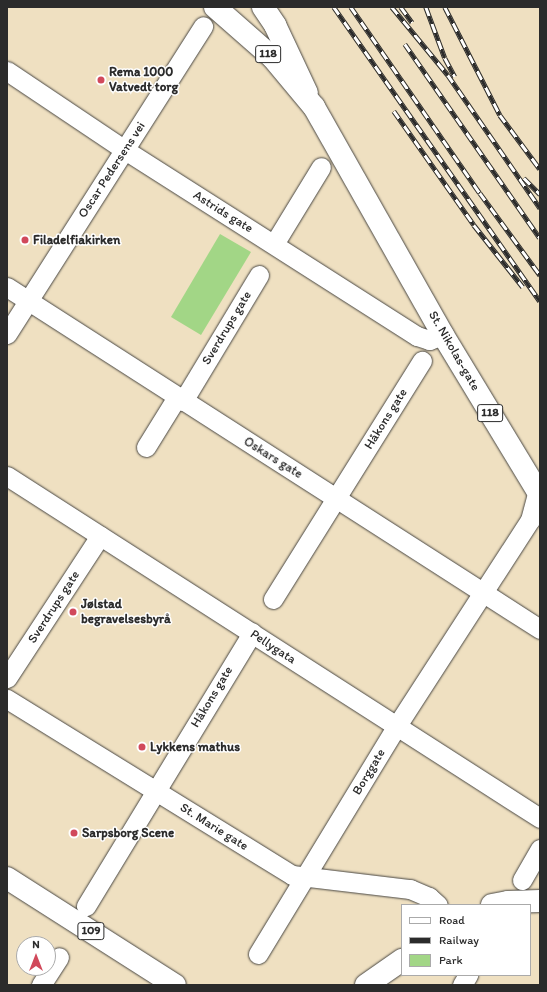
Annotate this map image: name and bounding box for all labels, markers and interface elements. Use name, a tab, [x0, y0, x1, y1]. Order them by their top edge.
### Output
road number: 118	[255, 44, 281, 64]
place label: Rema 1000 Vatvedt torg	[109, 65, 178, 96]
marker: Rema 1000 Vatvedt torg	[96, 75, 106, 85]
street label: Oscar Pedersens vei	[75, 119, 149, 221]
street label: Astrids gate	[190, 187, 256, 237]
place label: Filadelfiakirken	[33, 232, 120, 248]
marker: Filadelfiakirken	[20, 235, 30, 245]
street label: Sverdrups gate	[199, 288, 255, 368]
street label: St. Nikolas-gate	[425, 308, 483, 394]
street label: Håkons gate	[361, 386, 411, 452]
road number: 118	[477, 403, 503, 423]
street label: Oskars gate	[240, 434, 306, 482]
street label: Sverdrups gate	[25, 568, 83, 646]
place label: Jølstad begravelsesbyrå	[81, 597, 171, 628]
marker: Jølstad begravelsesbyrå	[68, 607, 78, 617]
street label: Pellygata	[247, 626, 299, 668]
street label: Håkons gate	[187, 663, 237, 731]
place label: Lykkens mathus	[150, 739, 240, 755]
marker: Lykkens mathus	[137, 742, 147, 752]
street label: Borggate	[349, 746, 389, 798]
street label: St. Marie gate	[177, 800, 251, 854]
place label: Sarpsborg Scene	[82, 825, 174, 841]
marker: Sarpsborg Scene	[69, 828, 79, 838]
legend	[401, 904, 531, 976]
text: Road	[439, 913, 465, 927]
road number: 109	[77, 921, 105, 941]
text: Railway	[439, 933, 479, 947]
north arrow	[16, 936, 56, 976]
text: N	[32, 938, 40, 951]
text: Park	[439, 953, 463, 967]

